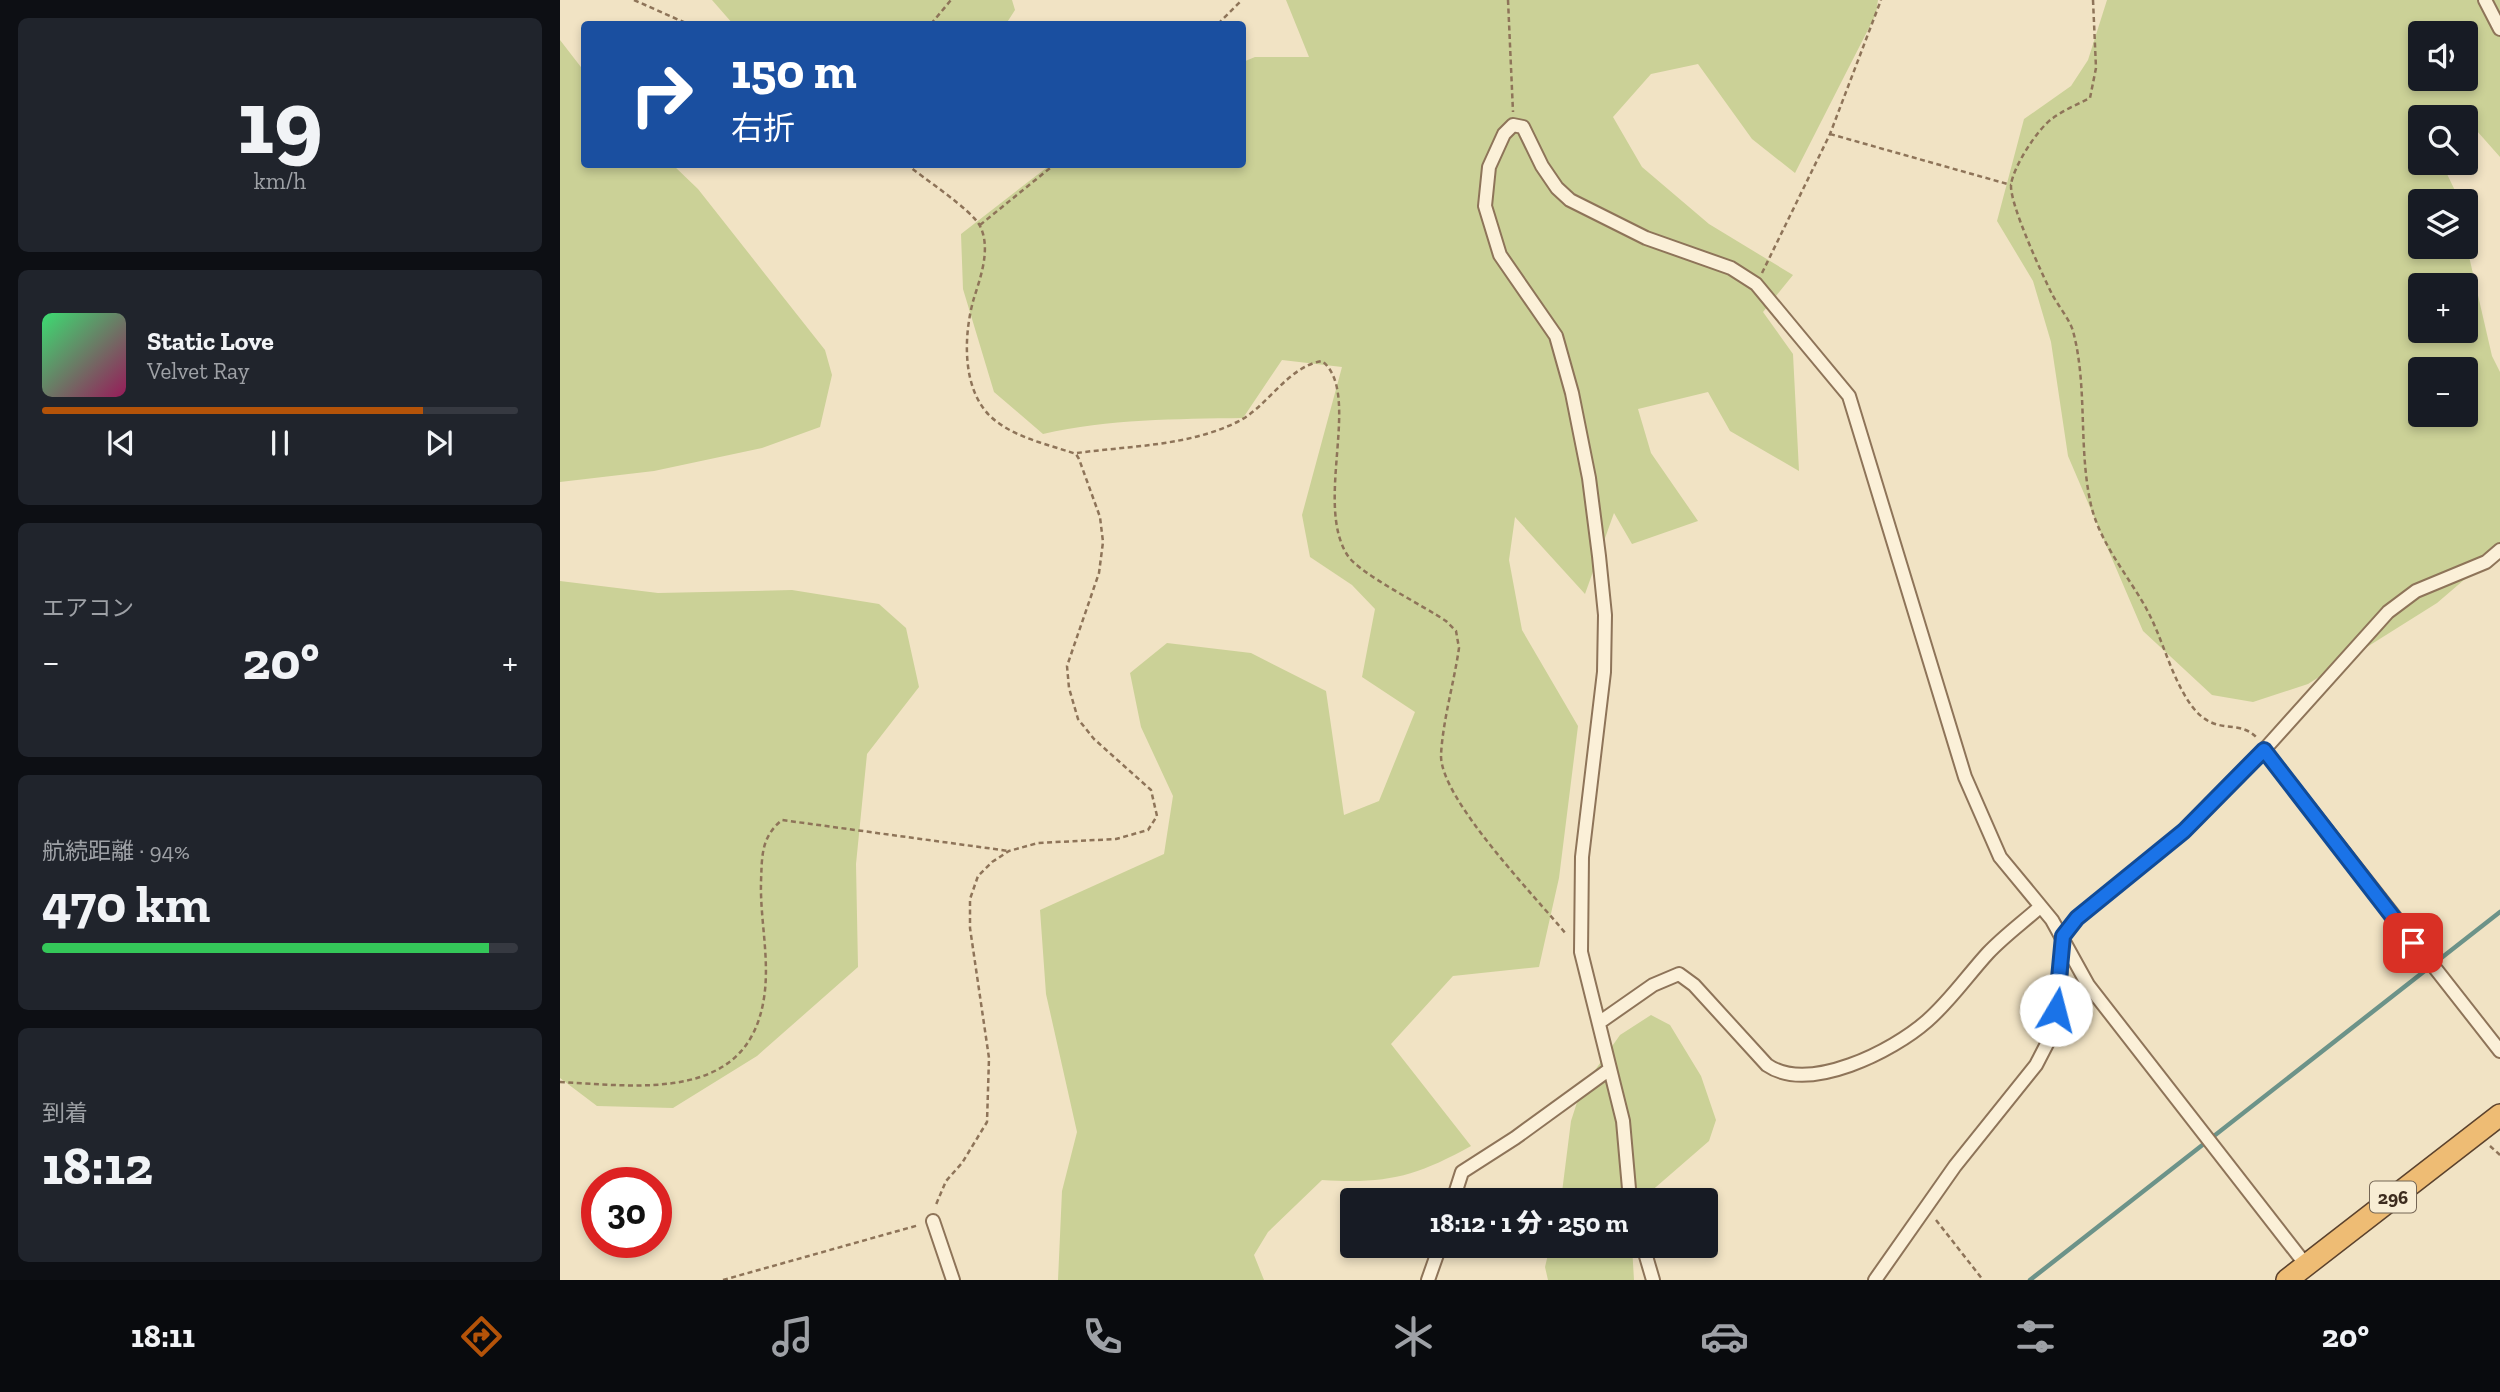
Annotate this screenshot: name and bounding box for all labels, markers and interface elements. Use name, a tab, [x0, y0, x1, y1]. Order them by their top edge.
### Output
map controls	[2408, 21, 2478, 427]
button: sound	[2408, 21, 2478, 91]
text: 150 m	[731, 42, 857, 101]
icon: right	[616, 49, 707, 140]
text: 19	[237, 67, 323, 176]
button: search	[2408, 105, 2478, 175]
text: 右折	[731, 109, 795, 147]
text: km/h	[254, 167, 306, 195]
button: layers	[2408, 189, 2478, 259]
button: +	[2408, 273, 2478, 343]
text: Static Love	[147, 325, 274, 357]
text: Velvet Ray	[147, 357, 249, 385]
button: −	[2408, 357, 2478, 427]
icon: previous	[102, 424, 140, 462]
icon: pause	[261, 424, 299, 462]
icon: next	[420, 424, 458, 462]
text: エアコン	[42, 594, 134, 622]
text: 20°	[243, 630, 319, 692]
text: −	[42, 639, 60, 685]
text: +	[502, 639, 518, 685]
text: 航続距離 · 94%	[42, 837, 190, 865]
text: 470 km	[42, 873, 210, 935]
pin	[2383, 913, 2443, 973]
icon: arrive	[2394, 924, 2432, 962]
position arrow	[2019, 973, 2093, 1047]
text: 到着	[42, 1099, 88, 1127]
text: 18:12	[42, 1135, 153, 1197]
speed limit sign: 30	[581, 1167, 672, 1258]
road number: 296	[2370, 1182, 2416, 1212]
text: 18:12 · 1 分 · 250 m	[1430, 1207, 1628, 1239]
icon: directions	[457, 1312, 506, 1361]
icon: music	[768, 1312, 817, 1361]
icon: phone	[1078, 1312, 1127, 1361]
icon: climate	[1389, 1312, 1438, 1361]
icon: car	[1700, 1312, 1749, 1361]
icon: filters	[2011, 1312, 2060, 1361]
text: 18:11	[131, 1317, 195, 1355]
text: 20°	[2322, 1317, 2369, 1355]

